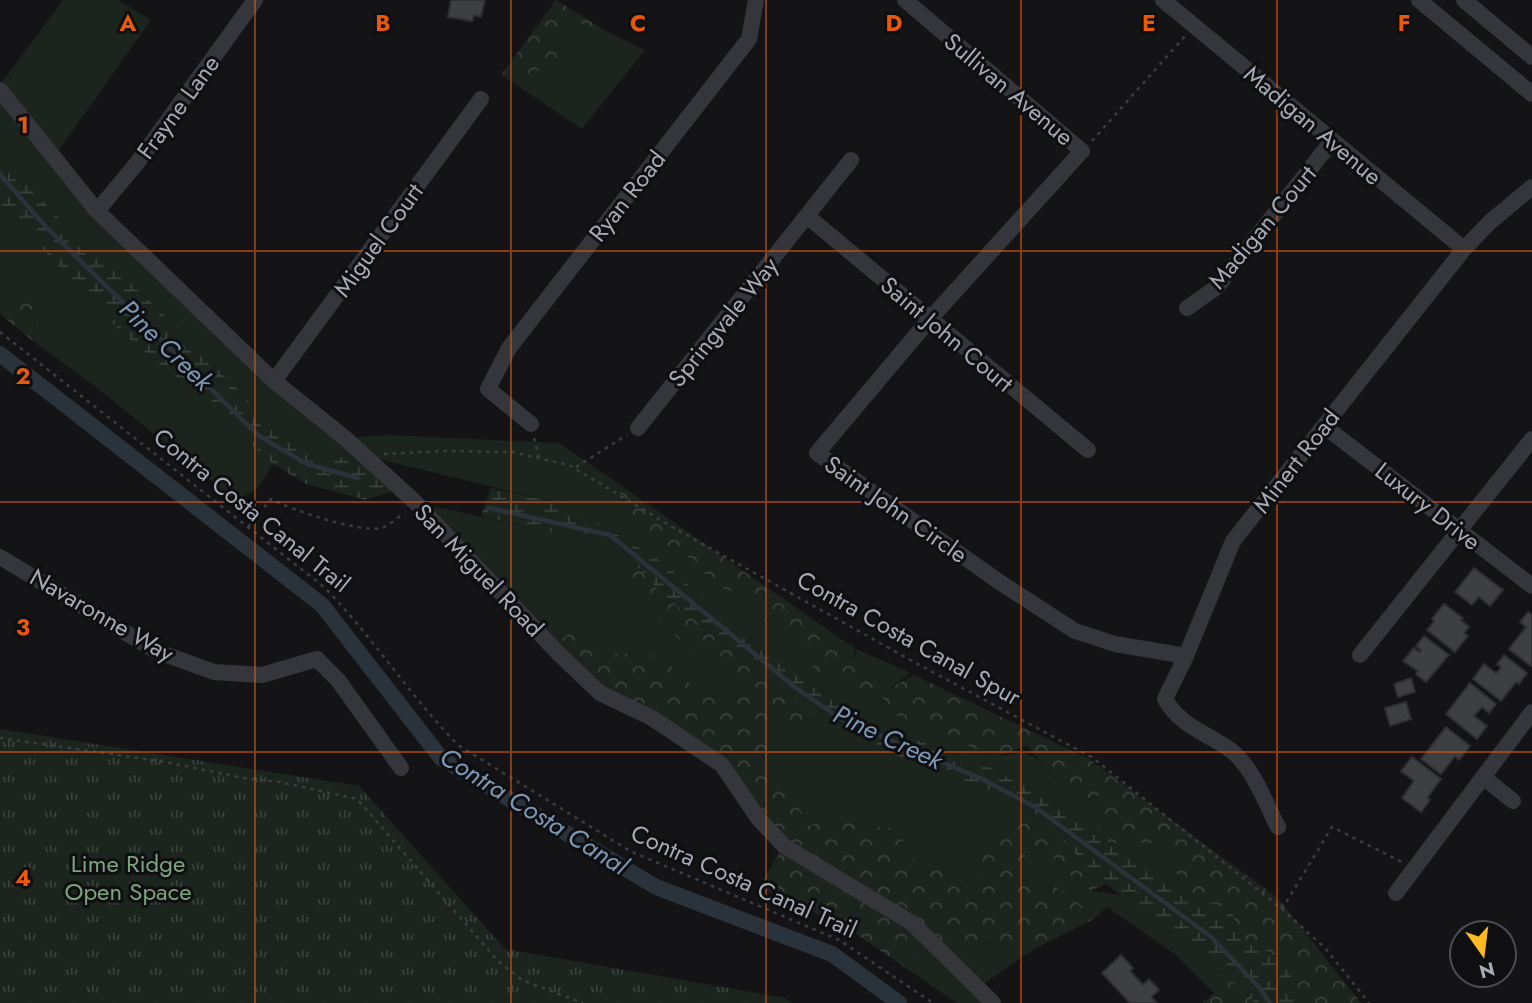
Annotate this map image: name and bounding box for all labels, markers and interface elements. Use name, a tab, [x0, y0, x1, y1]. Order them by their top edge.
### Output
text: A	[119, 6, 137, 40]
text: B	[375, 6, 391, 40]
text: C	[630, 6, 646, 40]
text: D	[886, 6, 903, 40]
text: E	[1142, 6, 1156, 40]
text: F	[1398, 6, 1410, 40]
street label: Sullivan Avenue	[937, 24, 1081, 154]
street label: Frayne Lane	[128, 48, 228, 166]
street label: Madigan Avenue	[1236, 57, 1390, 193]
text: 1	[17, 108, 29, 142]
street label: Ryan Road	[580, 143, 674, 249]
street label: Madigan Court	[1200, 157, 1324, 296]
street label: Miguel Court	[325, 176, 431, 304]
street label: Springvale Way	[660, 249, 787, 394]
street label: Saint John Court	[873, 268, 1021, 400]
water label: Pine Creek	[111, 291, 223, 401]
text: 2	[15, 359, 31, 393]
street label: Minert Road	[1244, 402, 1348, 520]
street label: Contra Costa Canal Trail	[146, 420, 358, 600]
street label: Saint John Circle	[817, 447, 975, 571]
street label: Luxury Drive	[1368, 454, 1488, 558]
street label: San Miguel Road	[406, 496, 552, 644]
street label: Navaronne Way	[23, 560, 181, 671]
street label: Contra Costa Canal Spur	[791, 562, 1028, 715]
text: 3	[16, 610, 30, 644]
water label: Pine Creek	[827, 695, 951, 780]
water label: Contra Costa Canal	[432, 738, 637, 885]
street label: Contra Costa Canal Trail	[625, 815, 863, 947]
park label: Lime Ridge Open Space	[64, 846, 192, 909]
text: 4	[15, 861, 31, 895]
north arrow	[1448, 919, 1518, 989]
text: N	[1476, 955, 1498, 985]

